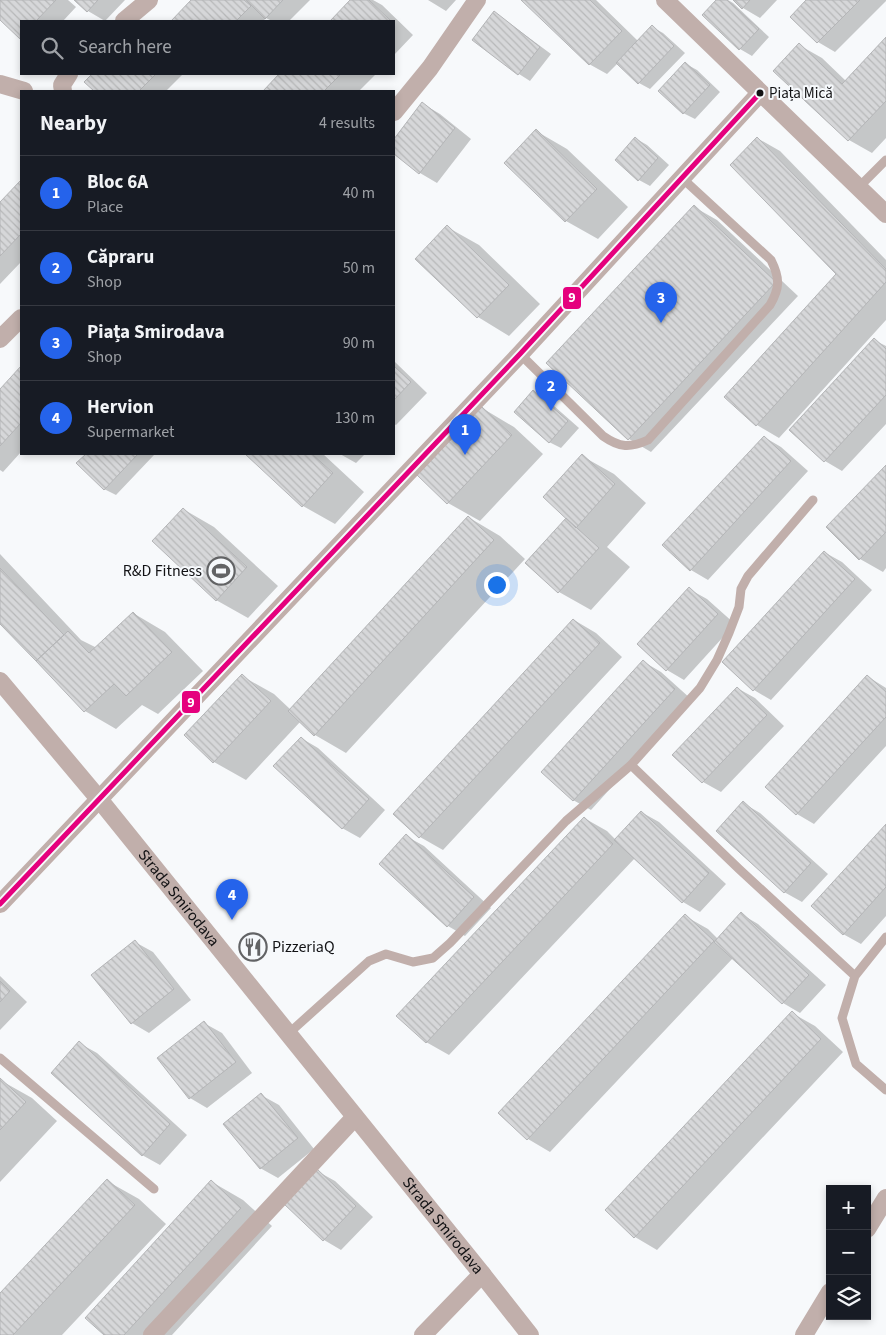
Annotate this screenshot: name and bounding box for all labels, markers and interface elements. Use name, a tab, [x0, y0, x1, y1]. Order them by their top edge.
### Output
search box	[20, 20, 395, 75]
icon: search	[38, 34, 66, 62]
text: Search here	[78, 34, 172, 61]
place label: Piața Mică	[769, 83, 833, 104]
marker: Piața Mică	[755, 88, 765, 98]
text: Nearby	[40, 108, 107, 138]
text: 4 results	[319, 112, 375, 134]
text: Bloc 6A	[87, 169, 148, 196]
text: 1	[52, 182, 60, 204]
text: 40 m	[343, 182, 375, 204]
text: Place	[87, 196, 123, 218]
text: Căpraru	[87, 244, 154, 271]
text: 2	[52, 257, 60, 279]
text: 50 m	[343, 257, 375, 279]
text: Shop	[87, 271, 122, 293]
pin: 3	[645, 282, 677, 323]
line badge: 9	[562, 286, 582, 310]
text: 9	[568, 288, 576, 308]
text: Piața Smirodava	[87, 319, 224, 346]
text: 3	[52, 332, 60, 354]
text: 90 m	[343, 332, 375, 354]
text: Shop	[87, 346, 122, 368]
pin: 2	[535, 370, 567, 411]
text: Hervion	[87, 394, 154, 421]
text: 4	[52, 407, 60, 429]
text: 130 m	[335, 407, 375, 429]
pin: 1	[449, 414, 481, 455]
text: Supermarket	[87, 421, 174, 443]
sports icon: R&D Fitness	[206, 556, 236, 586]
place label: R&D Fitness	[123, 560, 202, 582]
your location	[484, 572, 510, 598]
line badge: 9	[181, 690, 201, 714]
text: 9	[187, 693, 195, 713]
street label: Strada Smirodava	[133, 845, 225, 951]
pin: 4	[216, 879, 248, 920]
restaurant icon: PizzeriaQ	[238, 932, 268, 962]
place label: PizzeriaQ	[272, 936, 335, 958]
street label: Strada Smirodava	[397, 1172, 489, 1279]
map controls	[826, 1185, 871, 1320]
button: +	[826, 1185, 871, 1230]
button: −	[826, 1230, 871, 1275]
button: layers	[826, 1275, 871, 1320]

